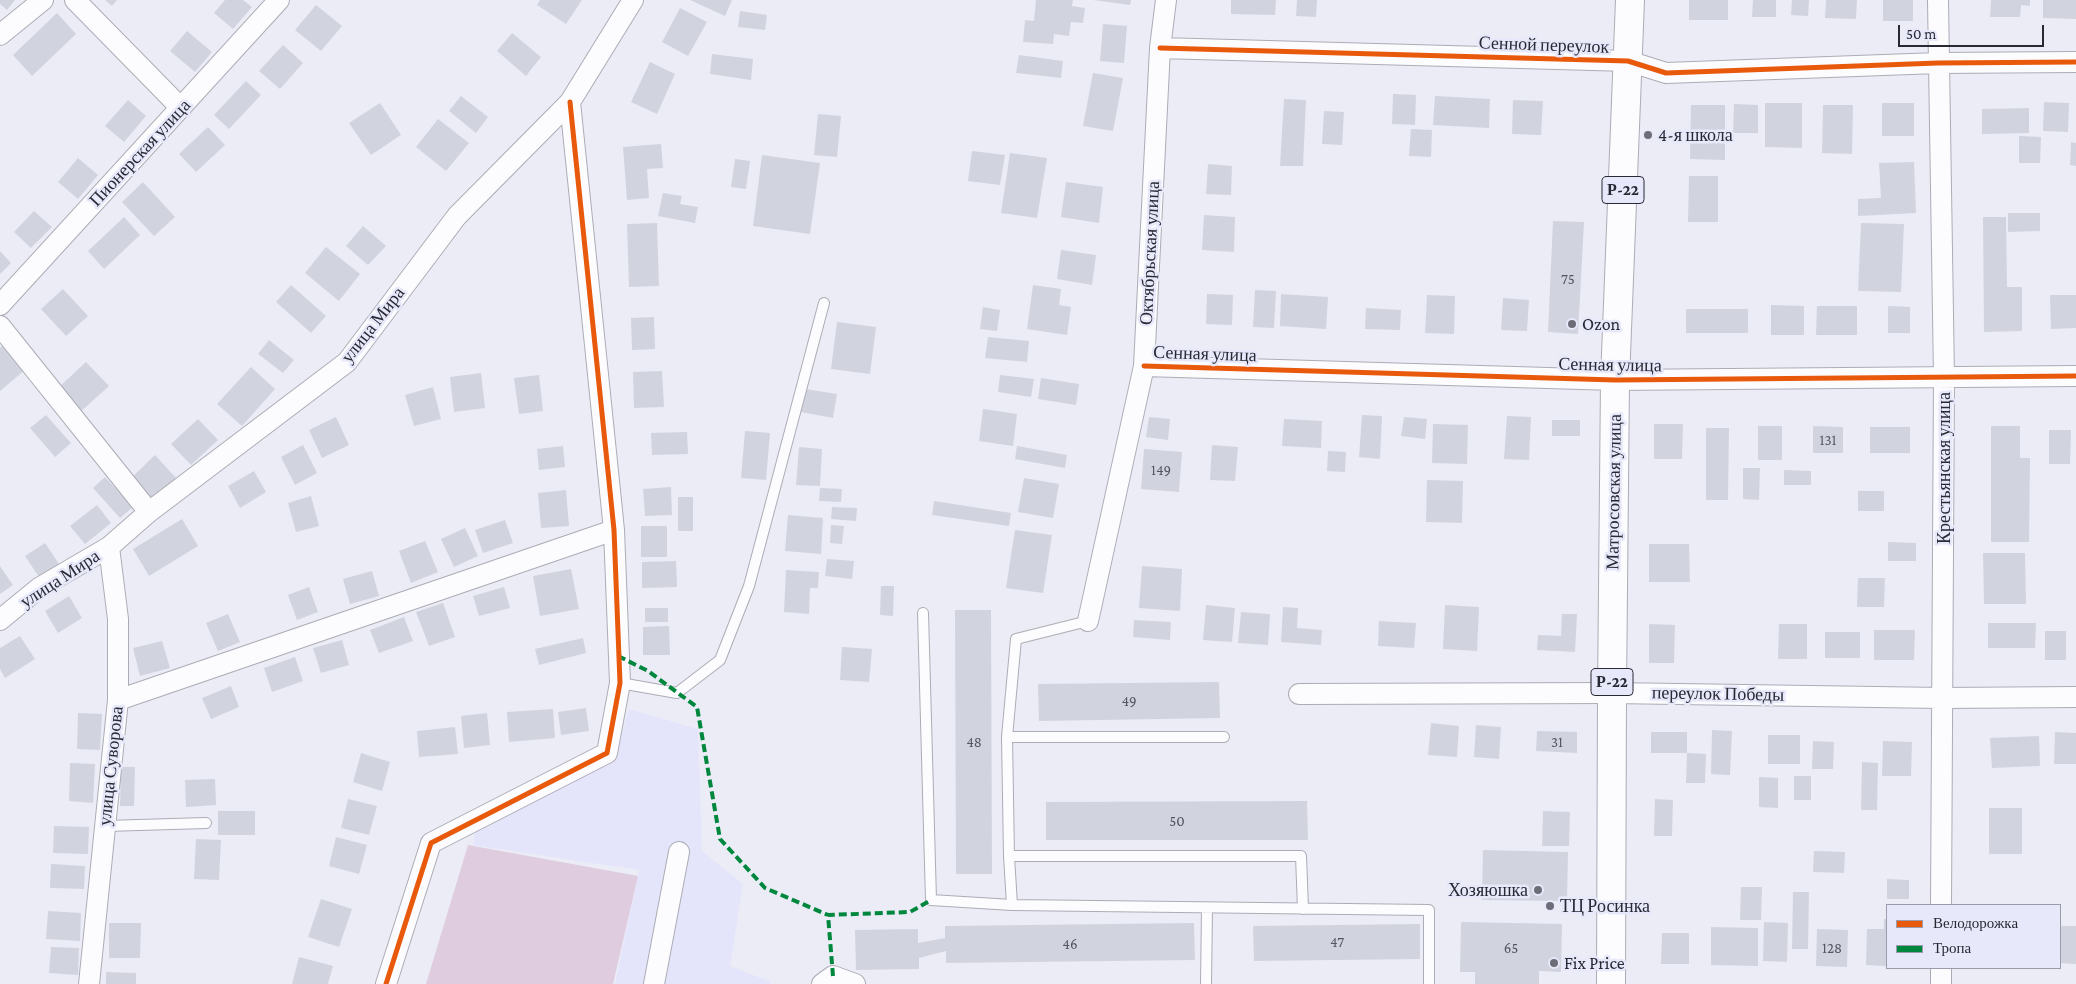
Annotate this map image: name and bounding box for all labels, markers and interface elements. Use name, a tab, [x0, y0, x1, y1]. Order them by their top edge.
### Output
scale bar	[1901, 15, 2047, 47]
text: 50 m	[1906, 26, 1936, 42]
street label: Сенной переулок	[1478, 32, 1610, 58]
street label: Пионерская улица	[85, 95, 195, 211]
place label: 4-я школа	[1658, 124, 1733, 146]
marker: 4-я школа	[1642, 129, 1654, 141]
road number: Р-22	[1602, 176, 1644, 204]
street label: Октябрьская улица	[1135, 180, 1165, 326]
house number: 75	[1561, 270, 1575, 288]
street label: улица Мира	[337, 283, 409, 367]
place label: Ozon	[1582, 313, 1620, 335]
marker: Ozon	[1566, 318, 1578, 330]
street label: Сенная улица	[1153, 341, 1257, 367]
street label: Сенная улица	[1558, 353, 1662, 377]
street label: Крестьянская улица	[1933, 392, 1955, 544]
street label: Матросовская улица	[1602, 414, 1626, 570]
house number: 131	[1819, 431, 1837, 449]
house number: 149	[1151, 461, 1171, 479]
street label: улица Мира	[16, 545, 104, 613]
road number: Р-22	[1591, 669, 1633, 696]
street label: переулок Победы	[1652, 682, 1784, 706]
house number: 49	[1121, 692, 1137, 710]
street label: улица Суворова	[94, 705, 128, 827]
house number: 48	[966, 733, 982, 751]
house number: 31	[1551, 733, 1563, 751]
house number: 50	[1169, 812, 1185, 830]
place label: Хозяюшка	[1448, 879, 1528, 901]
marker: Хозяюшка	[1532, 884, 1544, 896]
place label: ТЦ Росинка	[1560, 895, 1650, 917]
marker: ТЦ Росинка	[1544, 900, 1556, 912]
legend	[1886, 904, 2061, 969]
text: Велодорожка	[1933, 915, 2018, 931]
house number: 47	[1330, 933, 1344, 951]
house number: 46	[1062, 935, 1078, 953]
house number: 65	[1504, 939, 1518, 957]
house number: 128	[1822, 939, 1842, 957]
text: Тропа	[1933, 940, 1971, 956]
place label: Fix Price	[1564, 952, 1625, 974]
marker: Fix Price	[1548, 957, 1560, 969]

